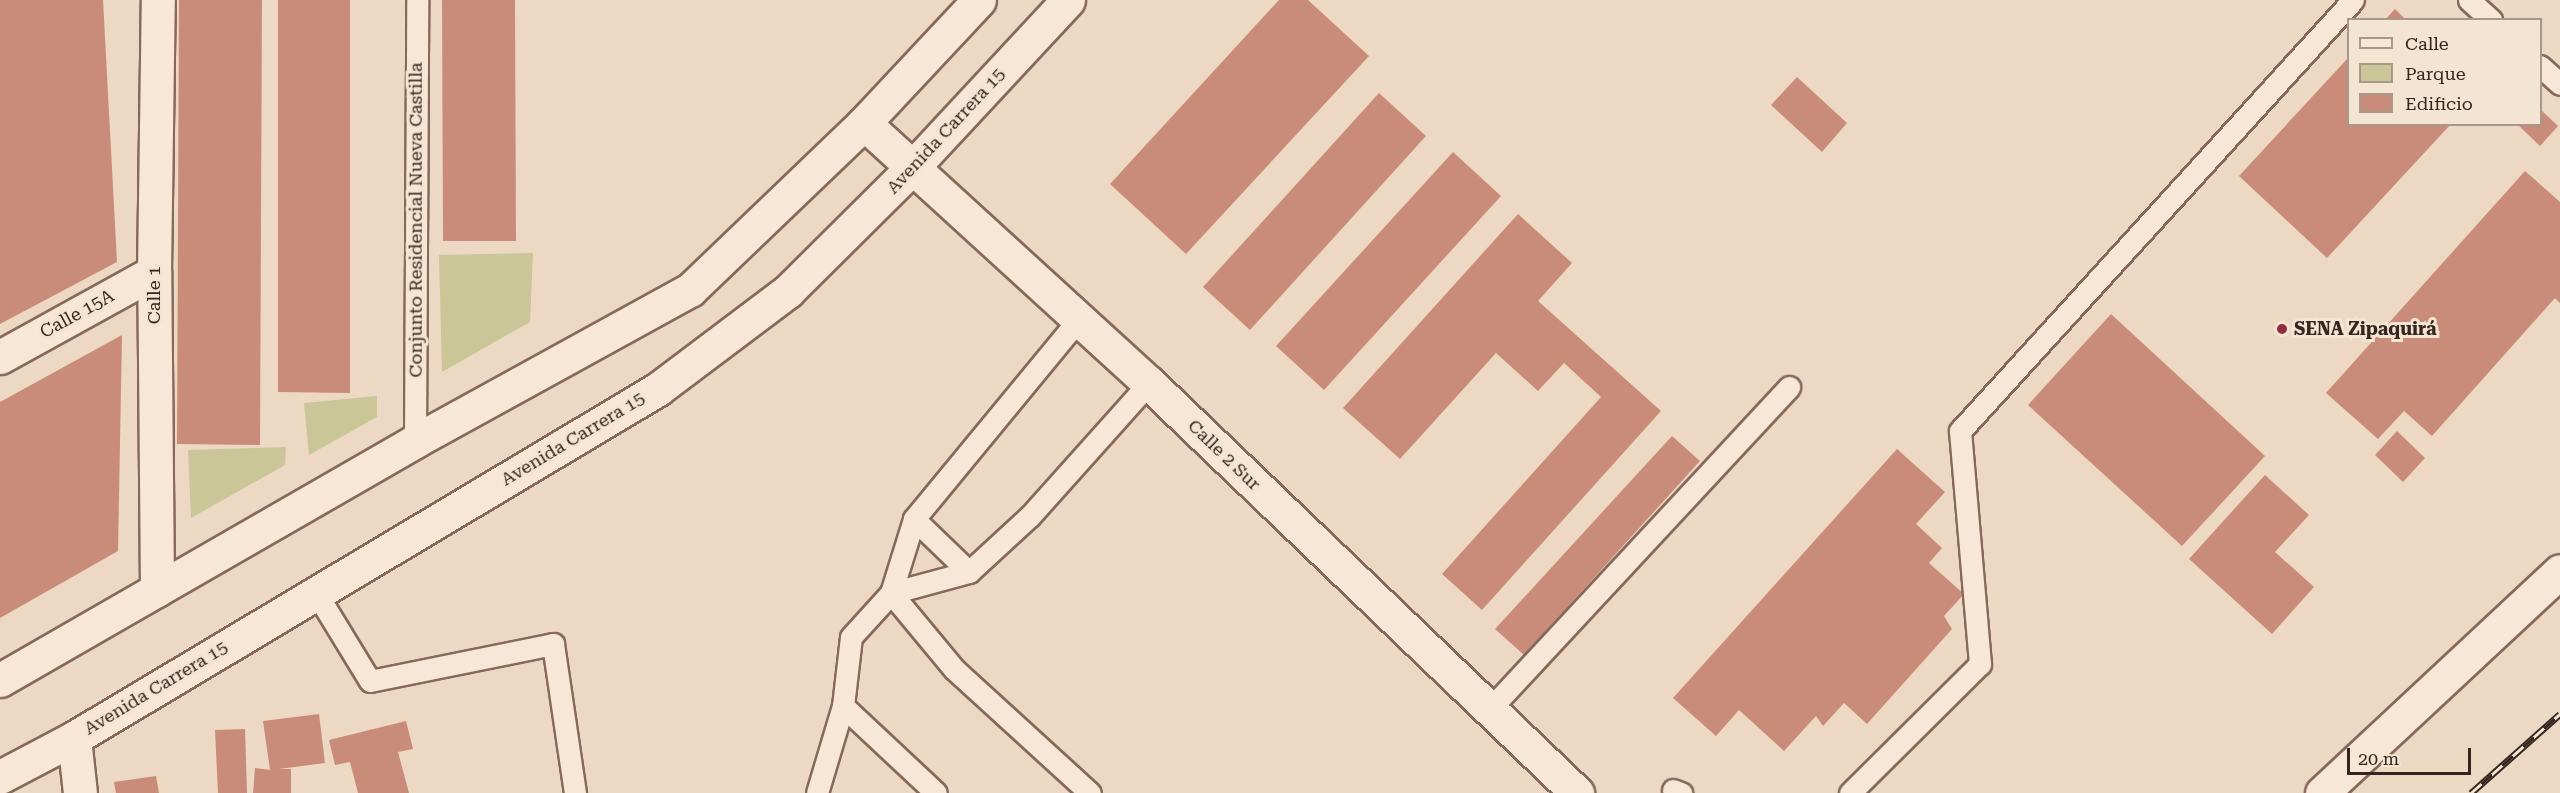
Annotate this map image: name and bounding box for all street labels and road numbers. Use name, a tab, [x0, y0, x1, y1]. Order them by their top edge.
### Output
street label: Conjunto Residencial Nueva Castilla	[405, 62, 427, 378]
street label: Avenida Carrera 15	[882, 64, 1010, 198]
street label: Calle 1	[143, 266, 165, 324]
street label: Calle 15A	[36, 285, 118, 343]
street label: Avenida Carrera 15	[497, 388, 649, 490]
street label: Calle 2 Sur	[1183, 415, 1265, 495]
street label: Avenida Carrera 15	[80, 637, 232, 739]

